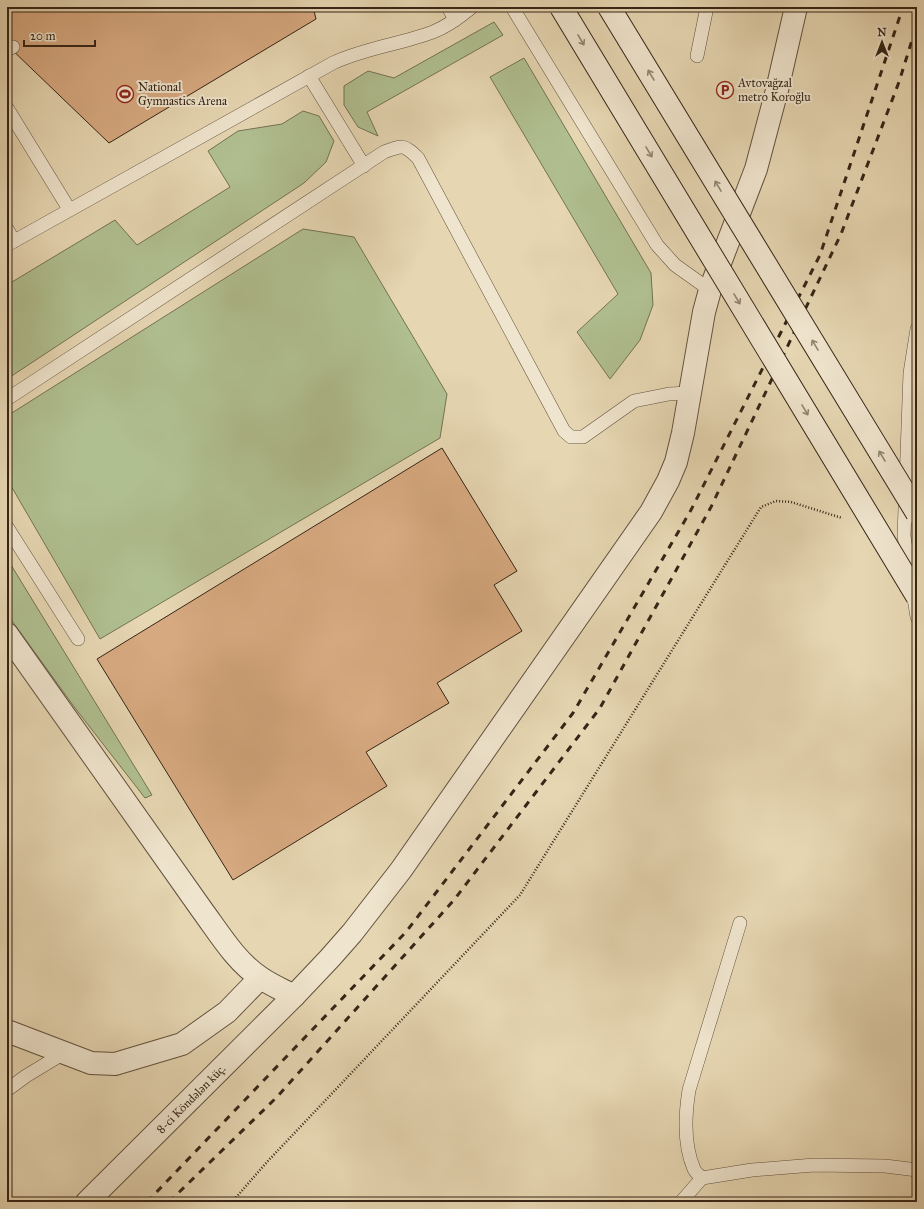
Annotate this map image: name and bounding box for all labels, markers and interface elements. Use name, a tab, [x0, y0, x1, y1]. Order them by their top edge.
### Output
scale bar	[24, 22, 95, 48]
north arrow	[862, 22, 902, 62]
text: N	[877, 26, 887, 39]
text: 20 m	[30, 29, 56, 43]
one-way arrow	[578, 34, 586, 46]
one-way arrow	[646, 69, 654, 81]
place label: Avtovağzal metro Koroğlu	[737, 76, 811, 105]
place label: National Gymnastics Arena	[138, 80, 228, 108]
parking icon: Avtovağzal metro Koroğlu	[715, 80, 735, 100]
sports icon: National Gymnastics Arena	[115, 84, 135, 104]
one-way arrow	[645, 146, 653, 158]
one-way arrow	[714, 181, 722, 192]
one-way arrow	[734, 293, 742, 305]
one-way arrow	[810, 339, 818, 351]
one-way arrow	[801, 404, 809, 416]
one-way arrow	[878, 450, 886, 462]
street label: 8-ci Köndələn küç.	[154, 1062, 228, 1136]

